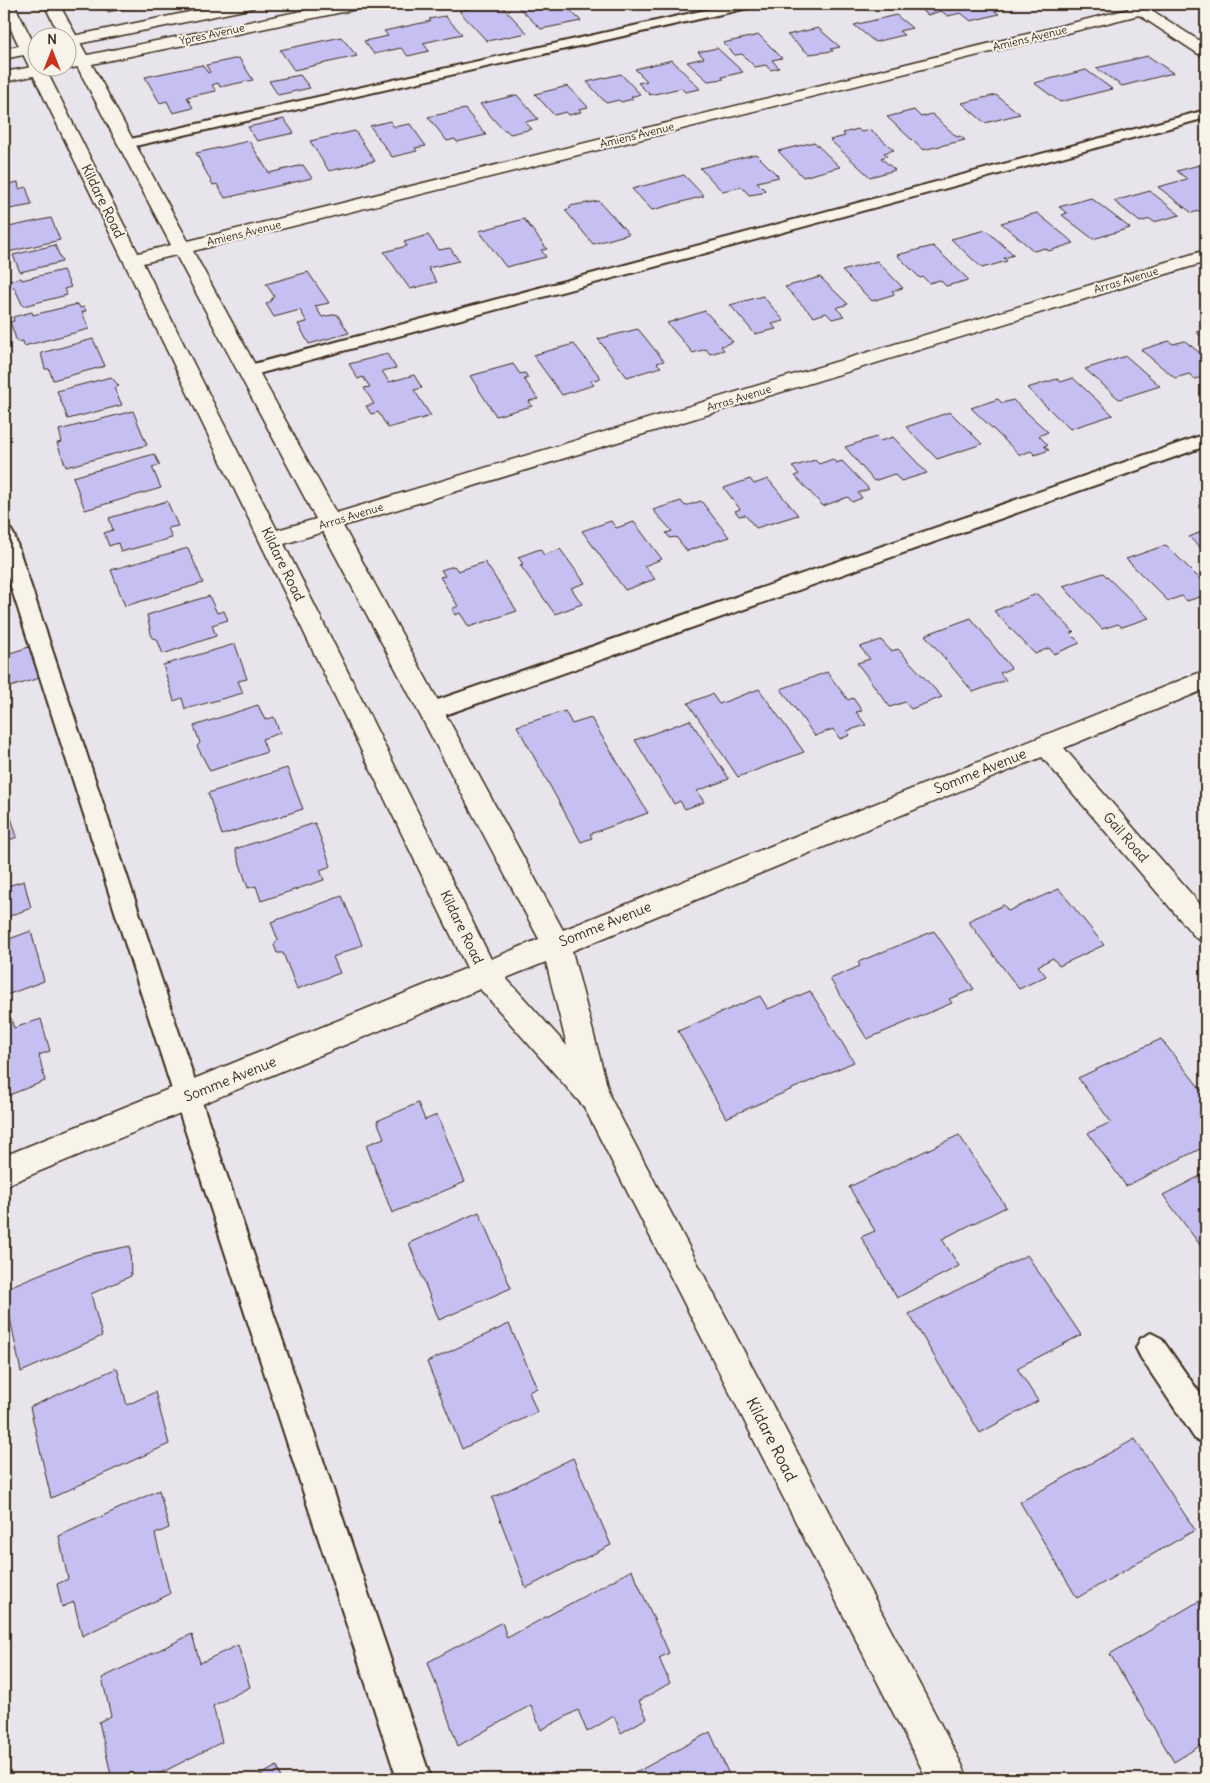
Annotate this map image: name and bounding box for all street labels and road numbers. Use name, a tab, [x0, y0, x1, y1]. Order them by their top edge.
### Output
street label: Ypres Avenue	[178, 20, 246, 48]
street label: Amiens Avenue	[991, 22, 1069, 54]
street label: Amiens Avenue	[598, 119, 676, 151]
street label: Kildare Road	[77, 161, 129, 241]
street label: Amiens Avenue	[205, 217, 283, 249]
street label: Arras Avenue	[1092, 264, 1160, 296]
street label: Arras Avenue	[705, 382, 773, 414]
street label: Arras Avenue	[317, 500, 385, 532]
street label: Kildare Road	[257, 524, 309, 604]
street label: Somme Avenue	[931, 744, 1029, 798]
street label: Gail Road	[1099, 808, 1153, 866]
street label: Kildare Road	[436, 887, 488, 967]
street label: Somme Avenue	[556, 897, 654, 951]
street label: Somme Avenue	[181, 1052, 279, 1106]
street label: Kildare Road	[742, 1394, 802, 1484]

